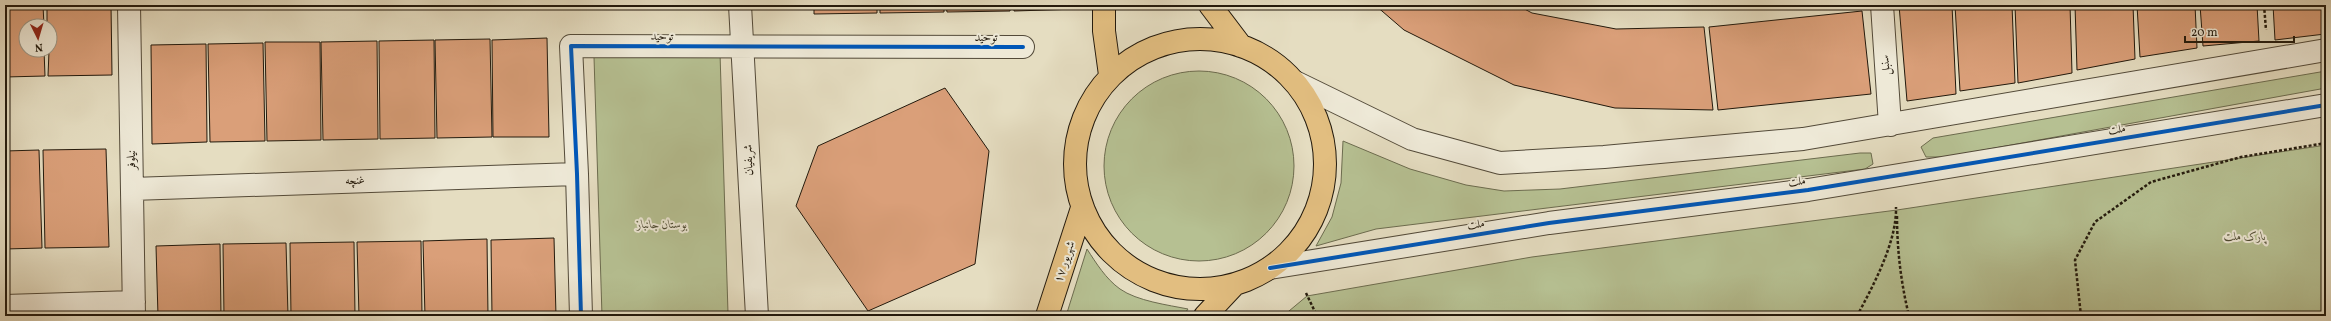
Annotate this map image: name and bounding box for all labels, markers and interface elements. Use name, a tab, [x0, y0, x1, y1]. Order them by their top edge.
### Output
north arrow	[18, 18, 58, 58]
scale bar	[2185, 18, 2294, 44]
text: 20 m	[2191, 25, 2218, 41]
street label: توحید	[650, 29, 674, 45]
street label: توحید	[975, 30, 998, 46]
text: N	[34, 39, 43, 54]
street label: سنبل	[1877, 54, 1895, 76]
street label: ملت	[2107, 121, 2127, 139]
street label: شریفیان	[740, 144, 758, 176]
street label: نیلوفر	[124, 150, 140, 172]
street label: غنچه	[345, 173, 365, 189]
street label: ملت	[1787, 173, 1807, 191]
street label: ملت	[1466, 216, 1486, 234]
park label: بوستان جانباز	[636, 217, 688, 233]
park label: پارک ملت	[2224, 229, 2268, 245]
street label: ۱۷ شهریور	[1051, 239, 1079, 285]

